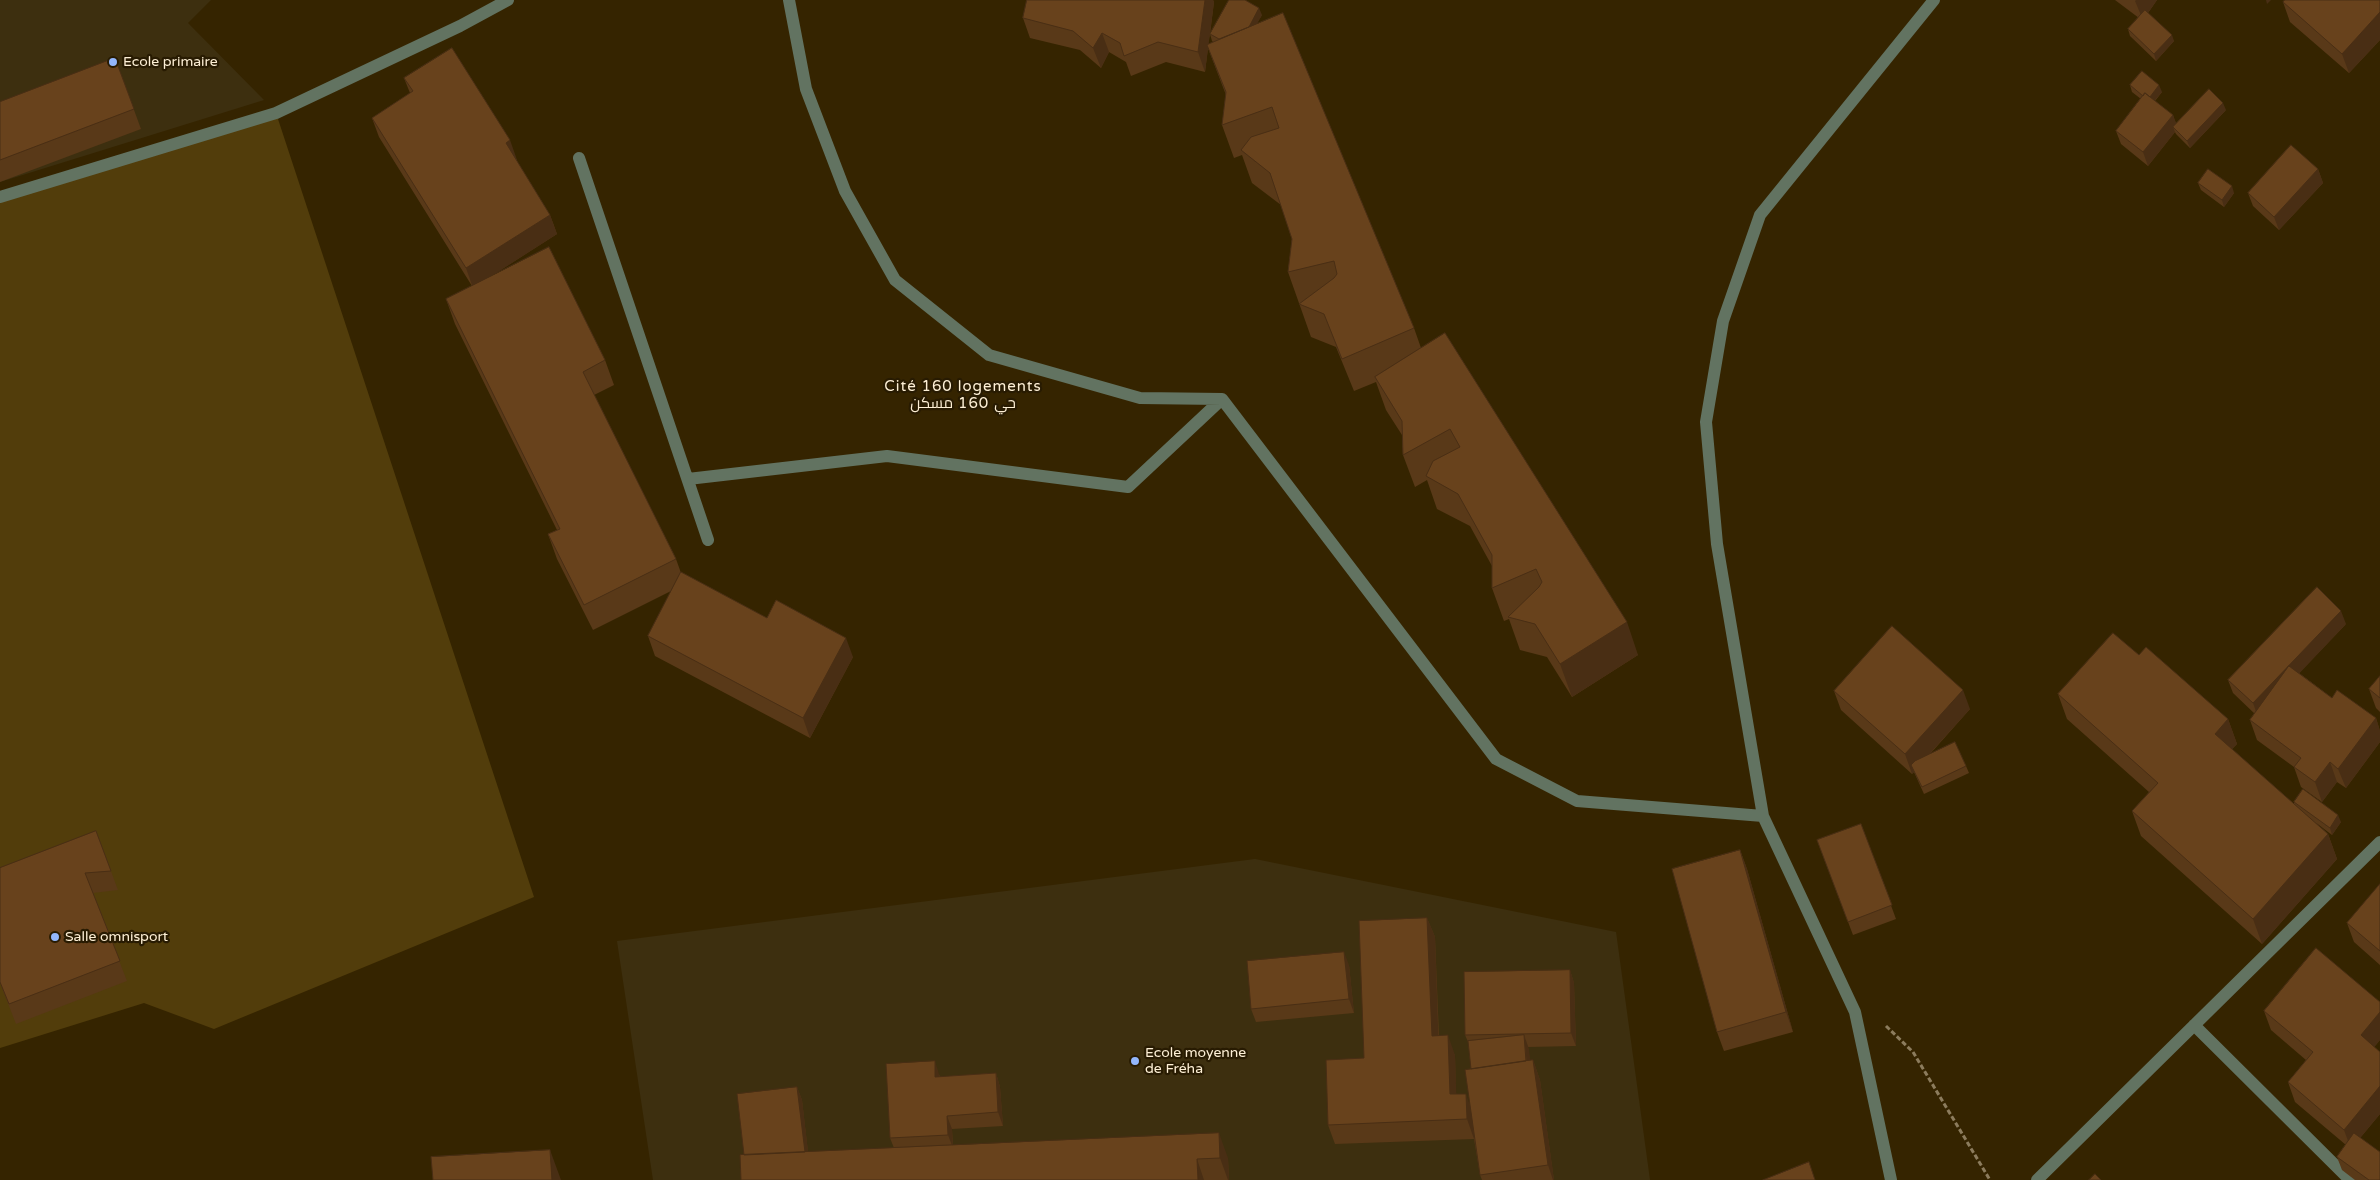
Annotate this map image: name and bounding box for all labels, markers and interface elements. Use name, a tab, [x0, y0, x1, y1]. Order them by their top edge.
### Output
place label: Ecole primaire	[123, 54, 218, 70]
marker: Ecole primaire	[107, 56, 119, 68]
district label: Cité 160 logements حي 160 مسكن	[882, 378, 1044, 413]
place label: Salle omnisport	[65, 929, 168, 945]
marker: Salle omnisport	[49, 931, 61, 943]
place label: Ecole moyenne de Fréha	[1145, 1045, 1246, 1078]
marker: Ecole moyenne de Fréha	[1129, 1055, 1141, 1067]

